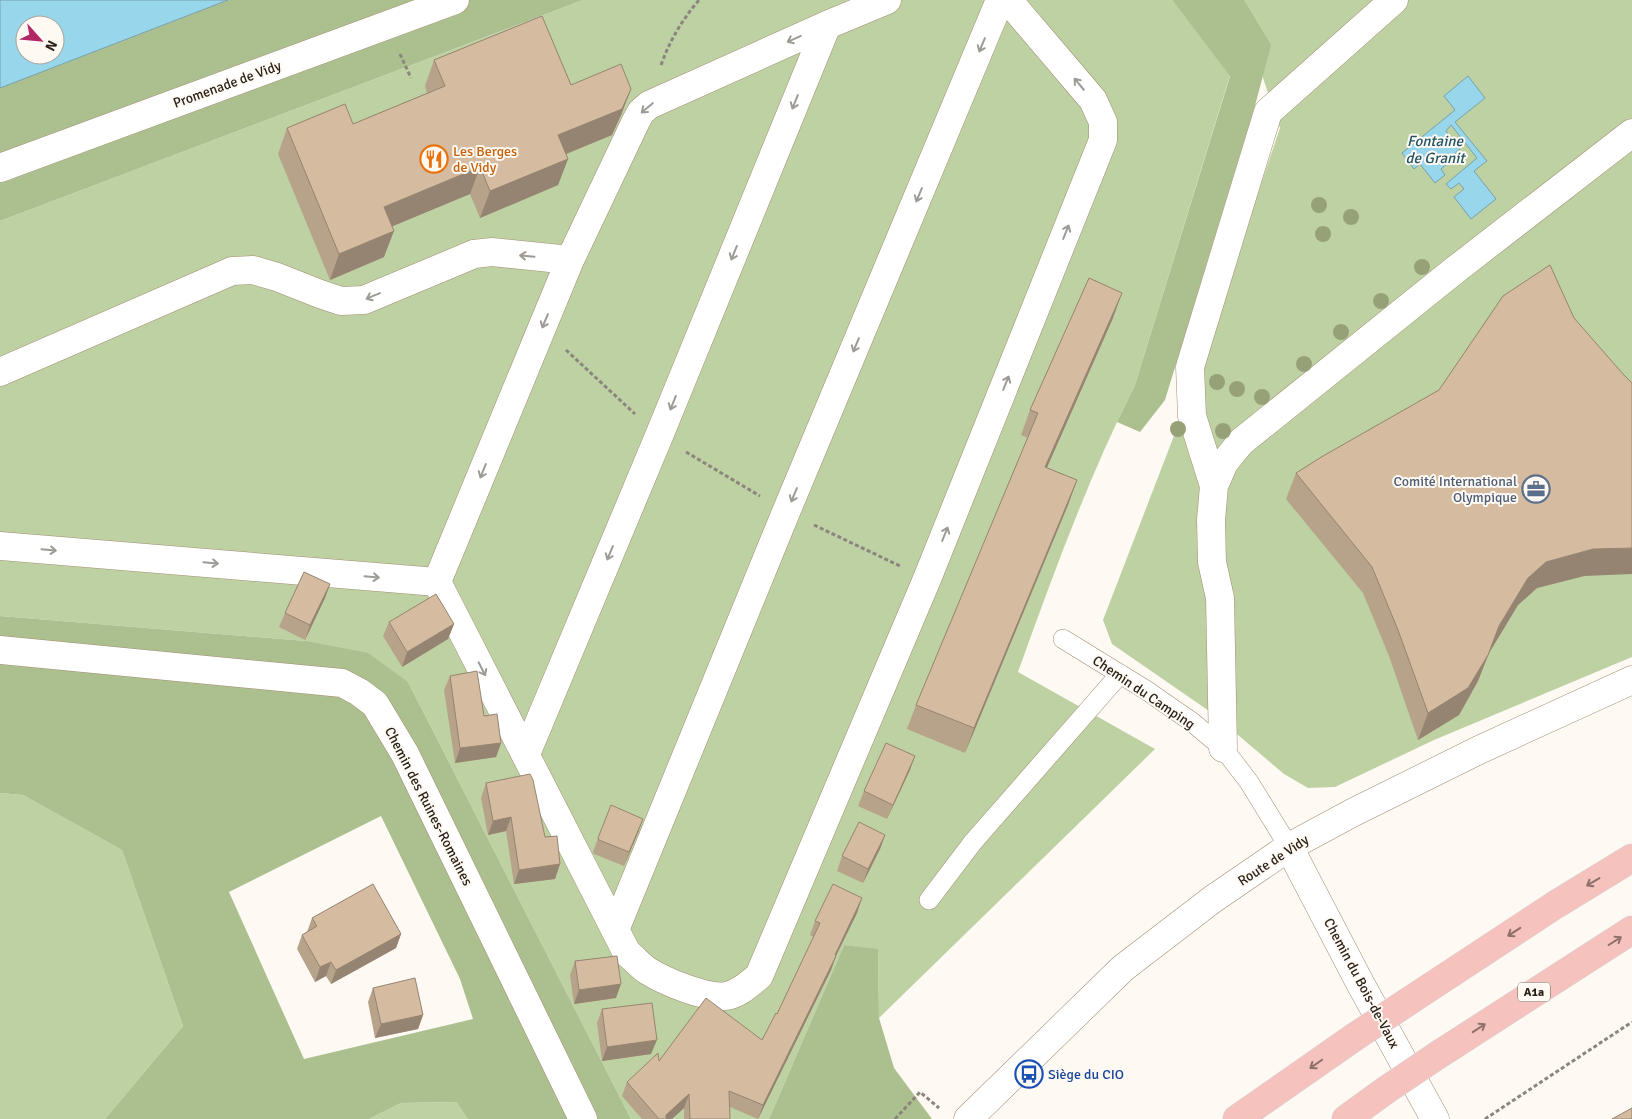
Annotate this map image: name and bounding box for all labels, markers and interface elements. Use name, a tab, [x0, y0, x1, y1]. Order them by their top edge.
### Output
north arrow	[15, 15, 65, 65]
one-way arrow	[787, 35, 802, 45]
text: N	[41, 37, 61, 54]
one-way arrow	[976, 37, 986, 52]
street label: Promenade de Vidy	[171, 57, 284, 112]
one-way arrow	[1074, 78, 1085, 91]
one-way arrow	[790, 94, 800, 109]
one-way arrow	[641, 102, 654, 113]
water label: Fontaine de Granit	[1406, 132, 1466, 167]
place label: Les Berges de Vidy	[453, 143, 517, 176]
restaurant icon: Les Berges de Vidy	[419, 144, 449, 174]
one-way arrow	[914, 187, 923, 202]
one-way arrow	[1062, 225, 1071, 240]
one-way arrow	[729, 245, 738, 260]
one-way arrow	[519, 251, 535, 260]
one-way arrow	[366, 292, 381, 302]
one-way arrow	[539, 313, 549, 328]
one-way arrow	[851, 337, 861, 352]
one-way arrow	[1001, 376, 1011, 391]
one-way arrow	[667, 395, 677, 410]
one-way arrow	[478, 463, 487, 478]
place label: Comité International Olympique	[1393, 473, 1517, 506]
office icon: Comité International Olympique	[1521, 474, 1551, 504]
one-way arrow	[788, 487, 798, 502]
one-way arrow	[941, 527, 950, 542]
one-way arrow	[40, 545, 56, 554]
one-way arrow	[605, 545, 614, 560]
one-way arrow	[202, 558, 218, 568]
one-way arrow	[364, 572, 380, 581]
street label: Chemin du Camping	[1089, 652, 1198, 733]
one-way arrow	[478, 661, 487, 676]
street label: Chemin des Ruines-Romaines	[381, 724, 476, 888]
street label: Route de Vidy	[1235, 831, 1312, 890]
one-way arrow	[1587, 877, 1601, 887]
street label: Chemin du Bois-de-Vaux	[1320, 915, 1403, 1052]
one-way arrow	[1507, 927, 1521, 937]
one-way arrow	[1608, 935, 1622, 945]
road number: A1a	[1518, 982, 1550, 1002]
one-way arrow	[1471, 1023, 1485, 1033]
bus stop icon: Siège du CIO	[1014, 1059, 1044, 1089]
one-way arrow	[1310, 1059, 1324, 1069]
place label: Siège du CIO	[1048, 1066, 1124, 1083]

